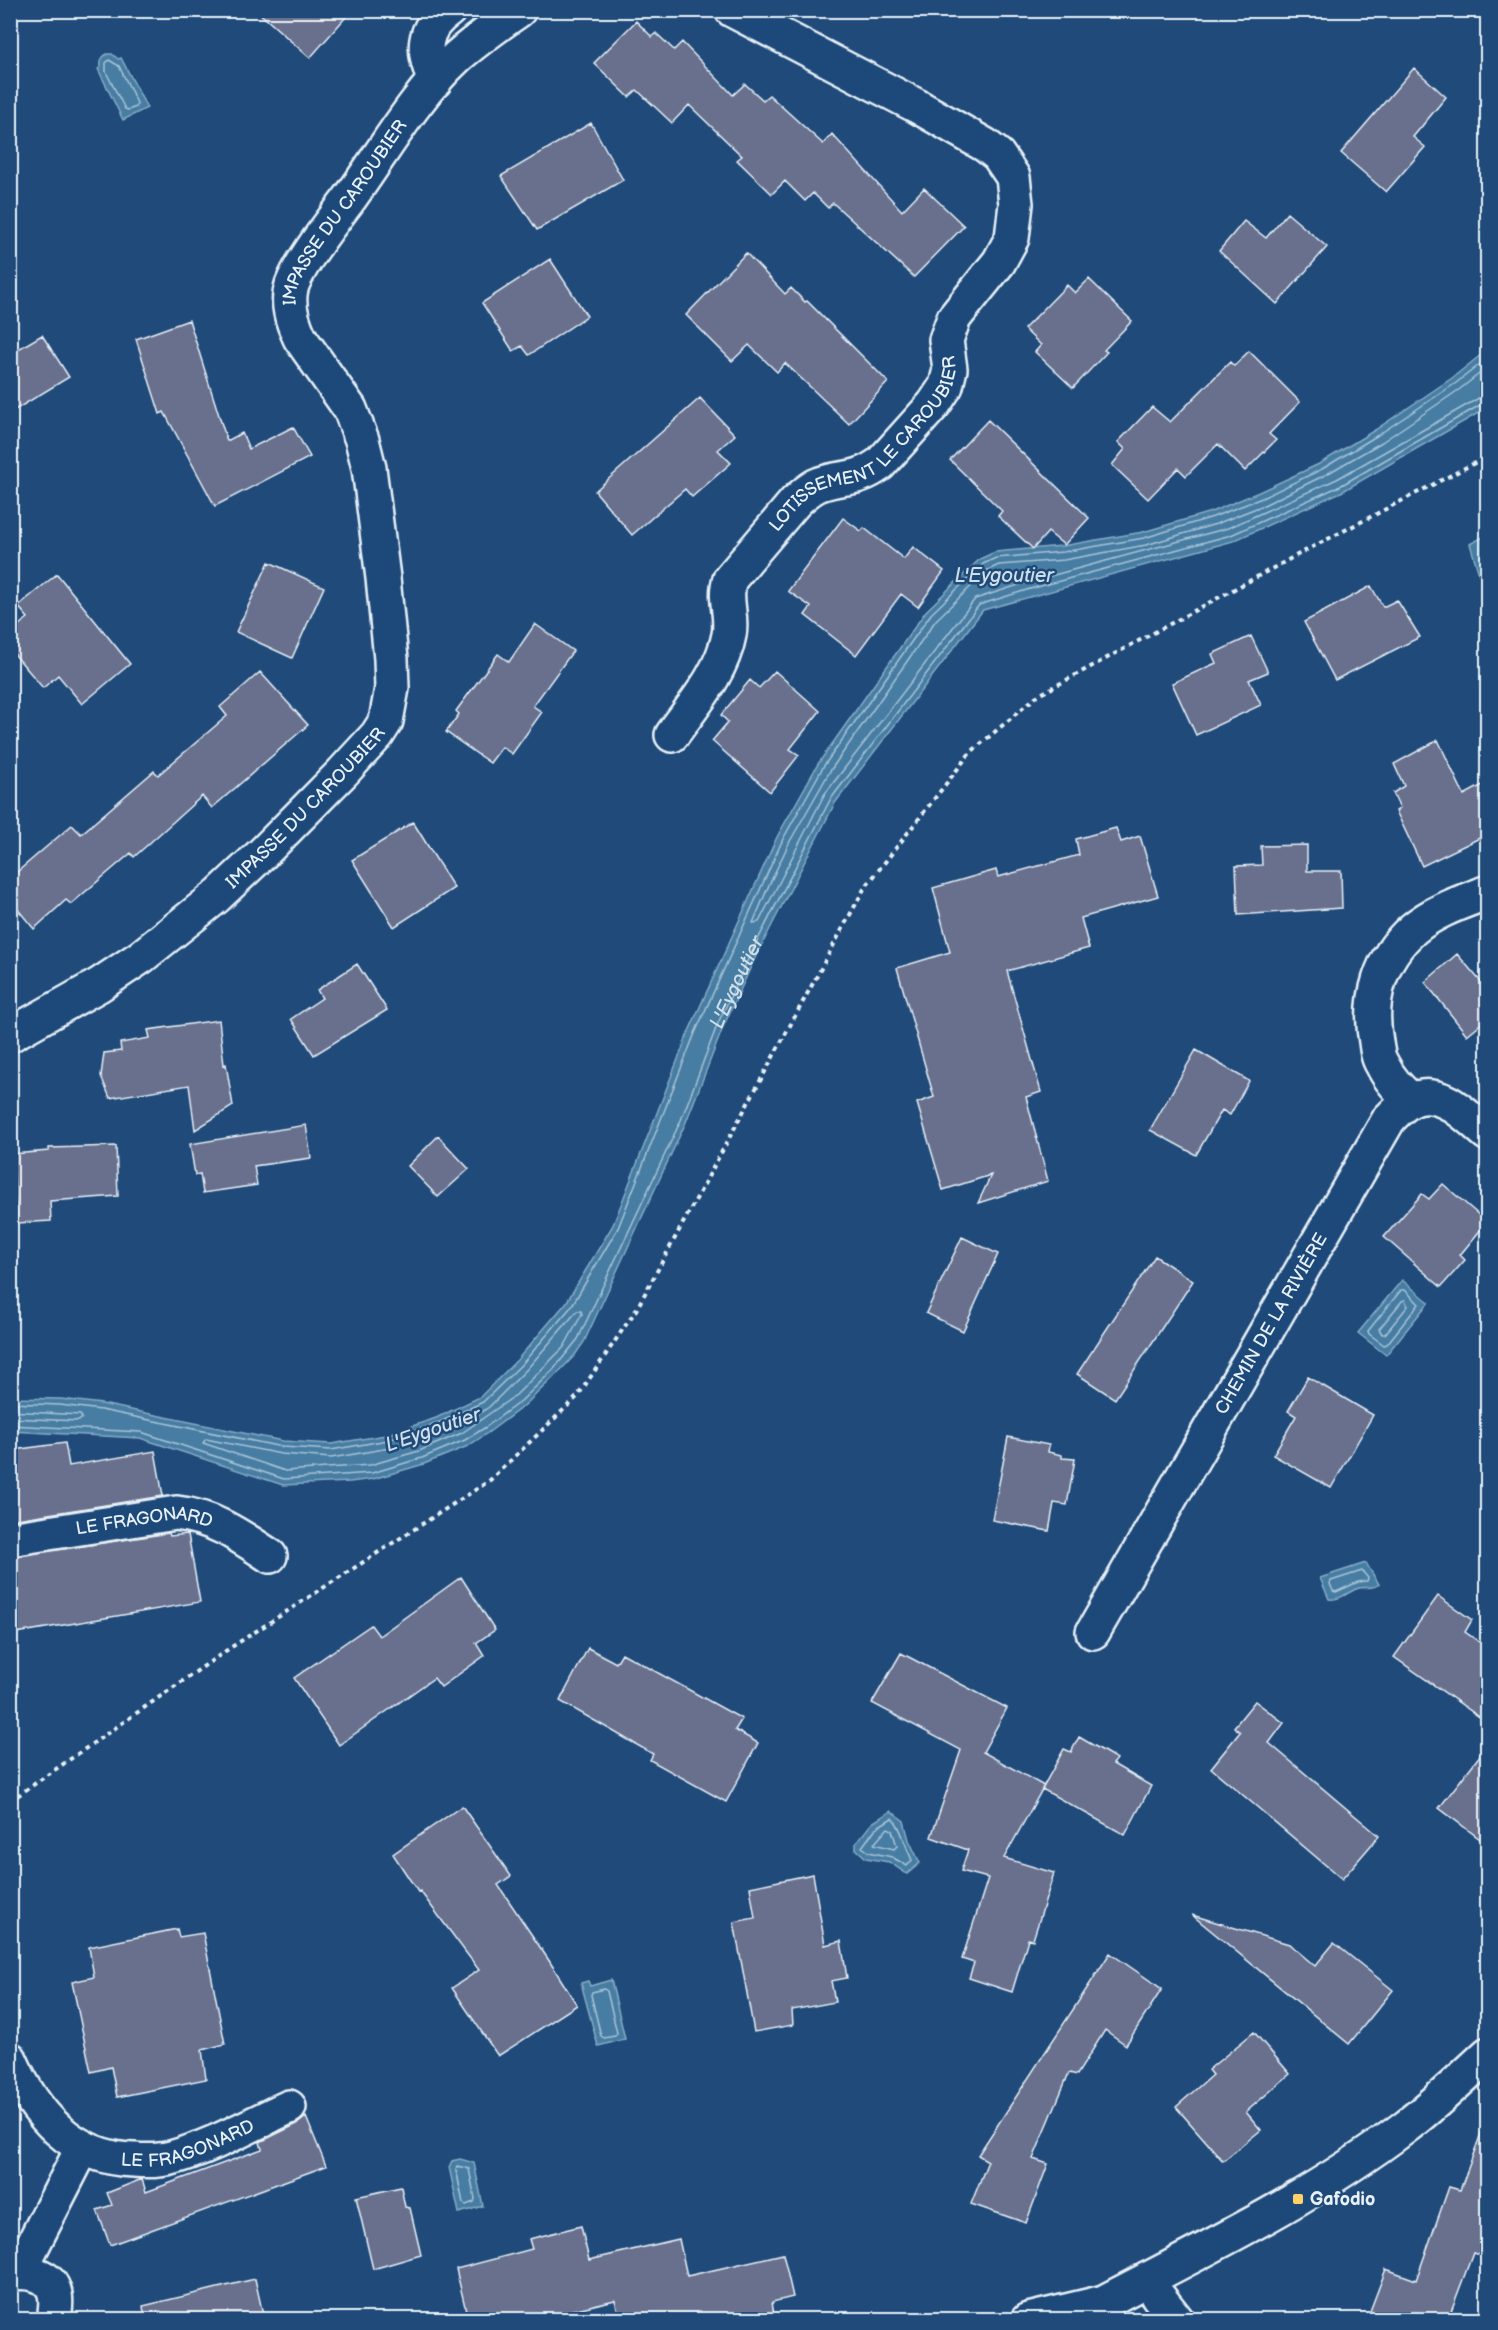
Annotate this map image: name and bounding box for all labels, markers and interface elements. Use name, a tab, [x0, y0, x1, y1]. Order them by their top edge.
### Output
street label: IMPASSE DU CAROUBIER	[279, 115, 411, 306]
street label: LOTISSEMENT LE CAROUBIER	[765, 354, 960, 535]
water label: L'Eygoutier	[954, 564, 1055, 588]
street label: IMPASSE DU CAROUBIER	[221, 723, 390, 893]
water label: L'Eygoutier	[705, 931, 770, 1032]
street label: CHEMIN DE LA RIVIÈRE	[1210, 1229, 1332, 1418]
water label: L'Eygoutier	[382, 1402, 485, 1457]
street label: LE FRAGONARD	[74, 1503, 216, 1539]
street label: LE FRAGONARD	[120, 2115, 257, 2171]
place label: Gafodio	[1310, 2189, 1375, 2210]
marker: Gafodio	[1291, 2192, 1305, 2206]

